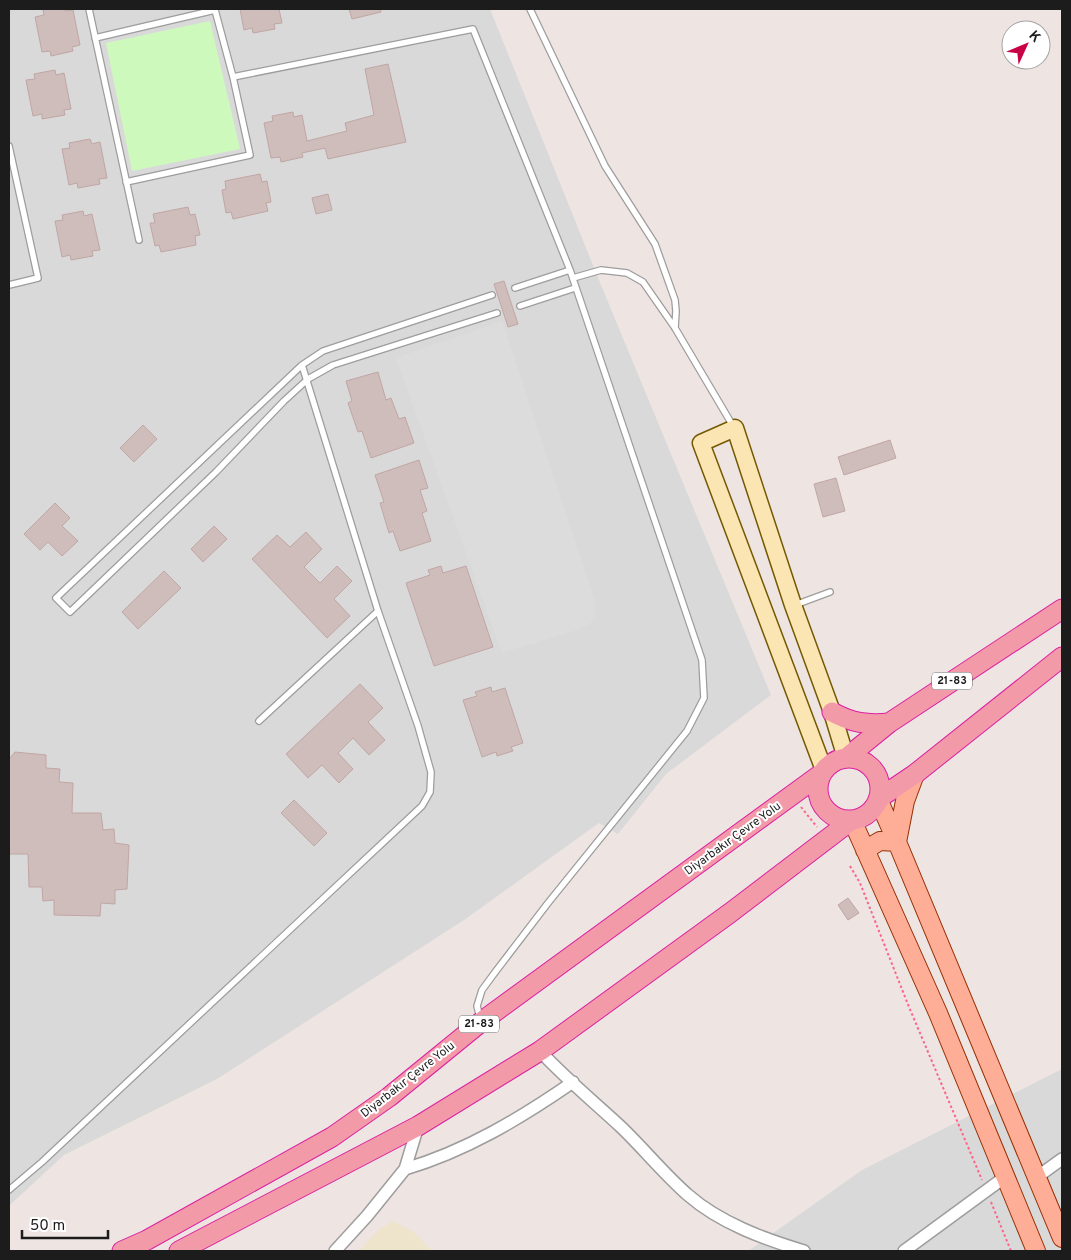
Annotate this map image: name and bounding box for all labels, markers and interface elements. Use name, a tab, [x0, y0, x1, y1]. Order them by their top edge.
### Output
north arrow	[1001, 20, 1051, 70]
text: K	[1025, 28, 1044, 47]
road number: 21-83	[932, 672, 972, 689]
street label: Diyarbakır Çevre Yolu	[682, 799, 784, 879]
road number: 21-83	[459, 1016, 499, 1032]
street label: Diyarbakır Çevre Yolu	[358, 1038, 458, 1122]
scale bar	[22, 1208, 109, 1240]
text: 50 m	[30, 1217, 65, 1236]

